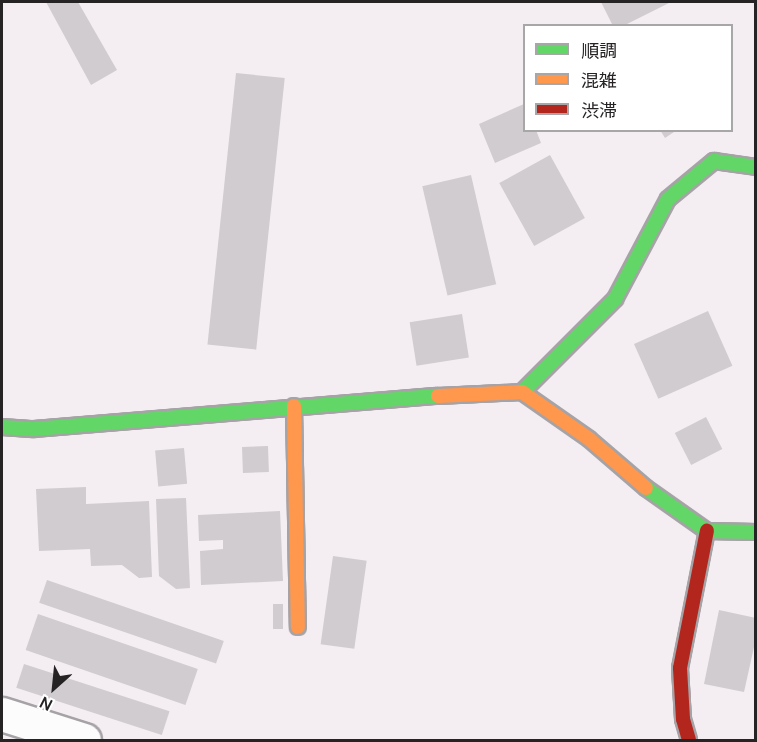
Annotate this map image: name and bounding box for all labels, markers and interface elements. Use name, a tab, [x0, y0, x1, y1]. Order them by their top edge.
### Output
legend	[523, 24, 733, 132]
text: 順調	[581, 38, 617, 62]
text: 混雑	[581, 68, 617, 92]
text: 渋滞	[581, 98, 617, 122]
north arrow	[24, 658, 84, 718]
text: N	[36, 692, 56, 716]

